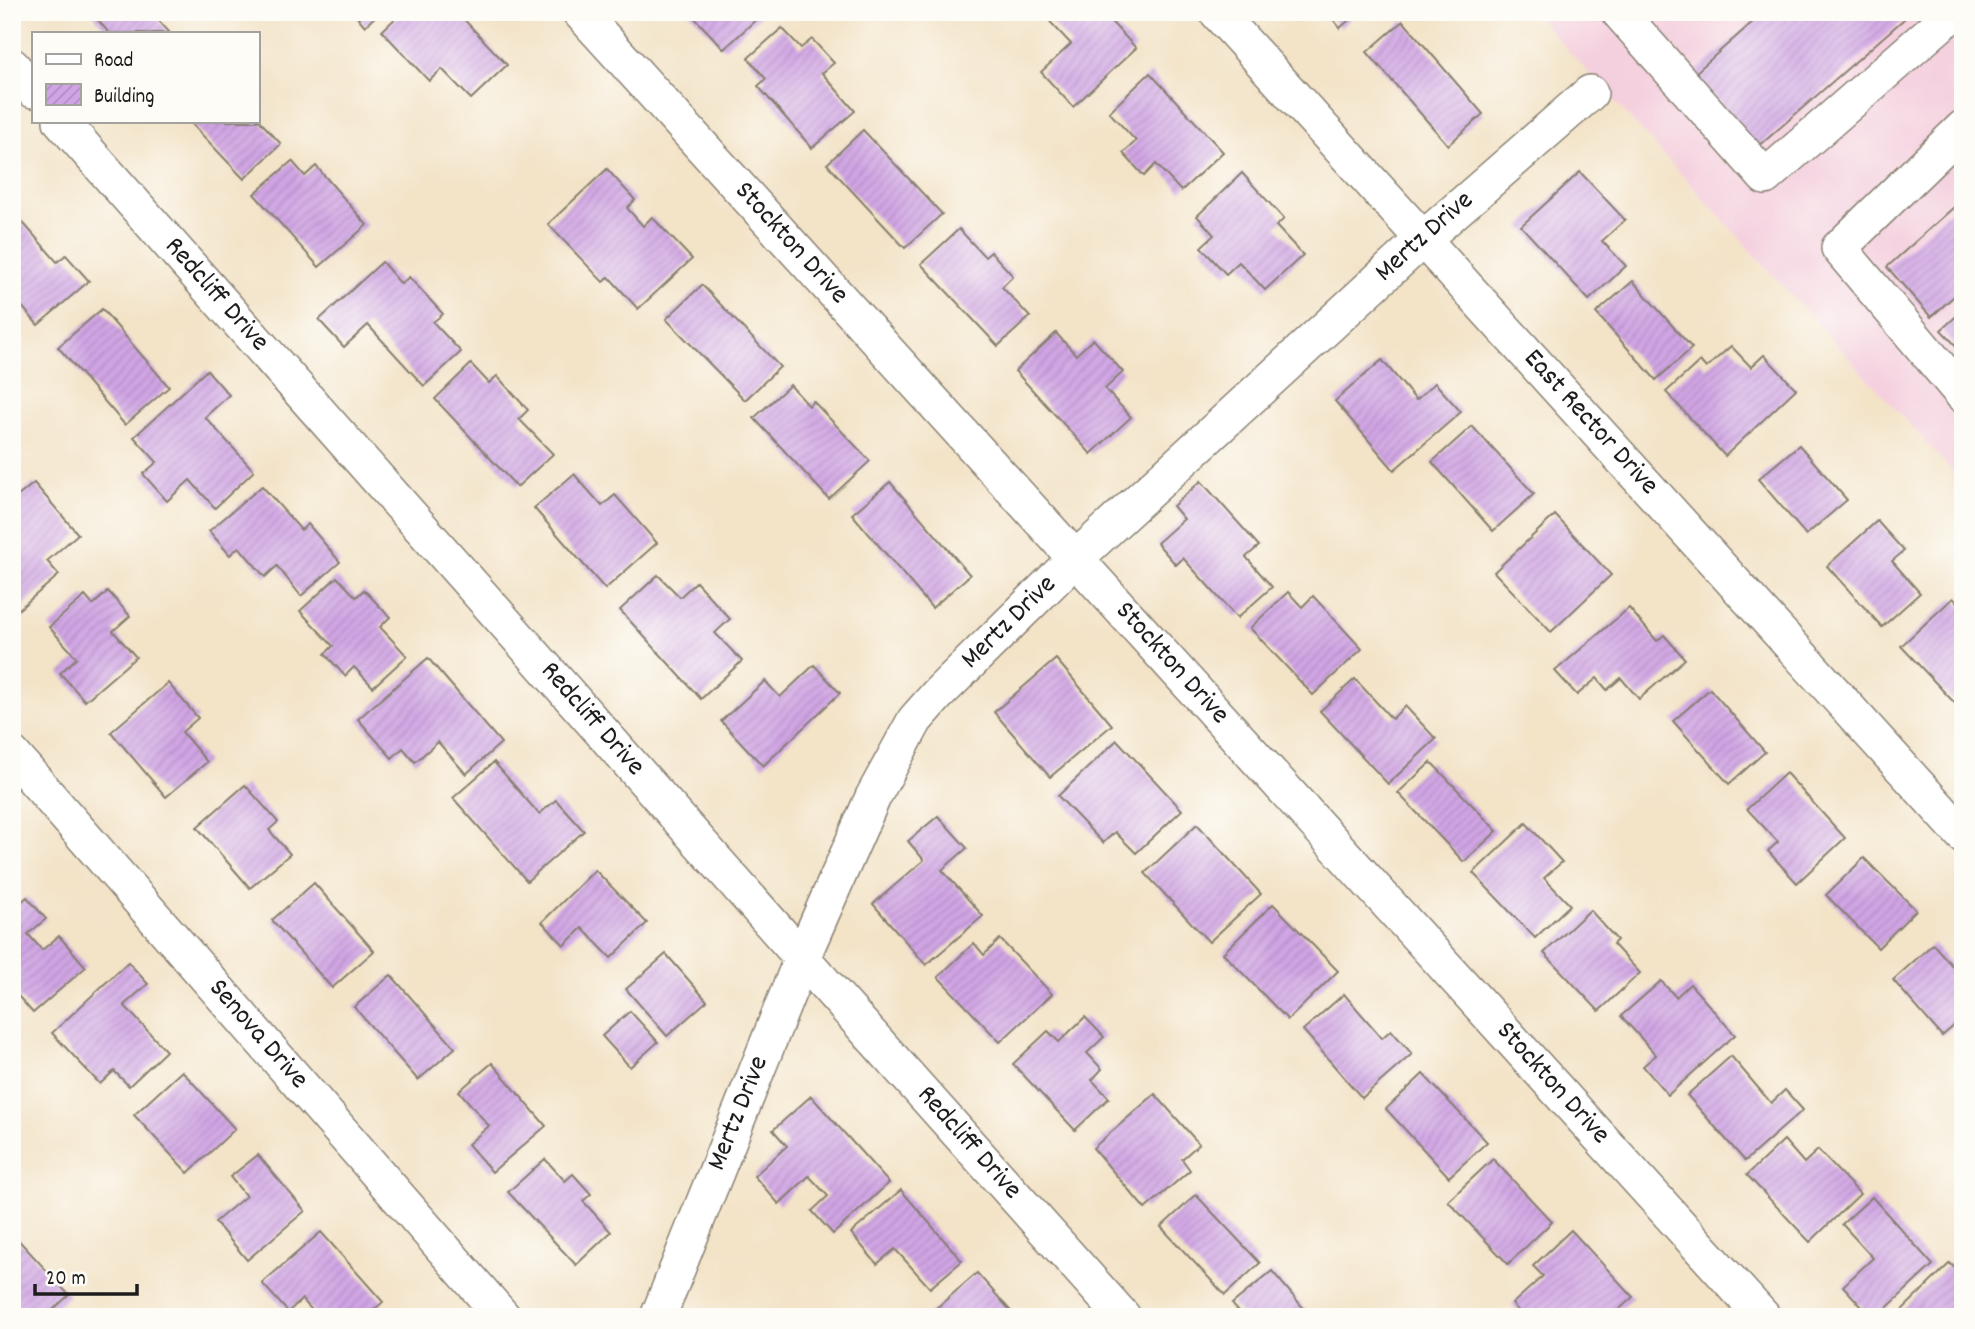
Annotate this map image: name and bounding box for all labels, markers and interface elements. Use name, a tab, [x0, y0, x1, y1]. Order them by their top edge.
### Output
legend	[32, 32, 259, 122]
text: Road	[94, 47, 133, 77]
text: Building	[94, 83, 154, 113]
street label: Stockton Drive	[724, 173, 857, 314]
street label: Mertz Drive	[1367, 182, 1484, 293]
street label: Redcliff Drive	[154, 229, 277, 362]
street label: East Rector Drive	[1513, 341, 1667, 505]
street label: Mertz Drive	[953, 567, 1067, 680]
street label: Stockton Drive	[1104, 593, 1238, 734]
street label: Redcliff Drive	[529, 654, 653, 786]
street label: Senova Drive	[198, 971, 317, 1099]
street label: Stockton Drive	[1485, 1014, 1618, 1155]
street label: Mertz Drive	[699, 1050, 781, 1177]
street label: Redcliff Drive	[906, 1078, 1030, 1210]
scale bar	[35, 1252, 136, 1296]
text: 20 m	[46, 1265, 86, 1295]

